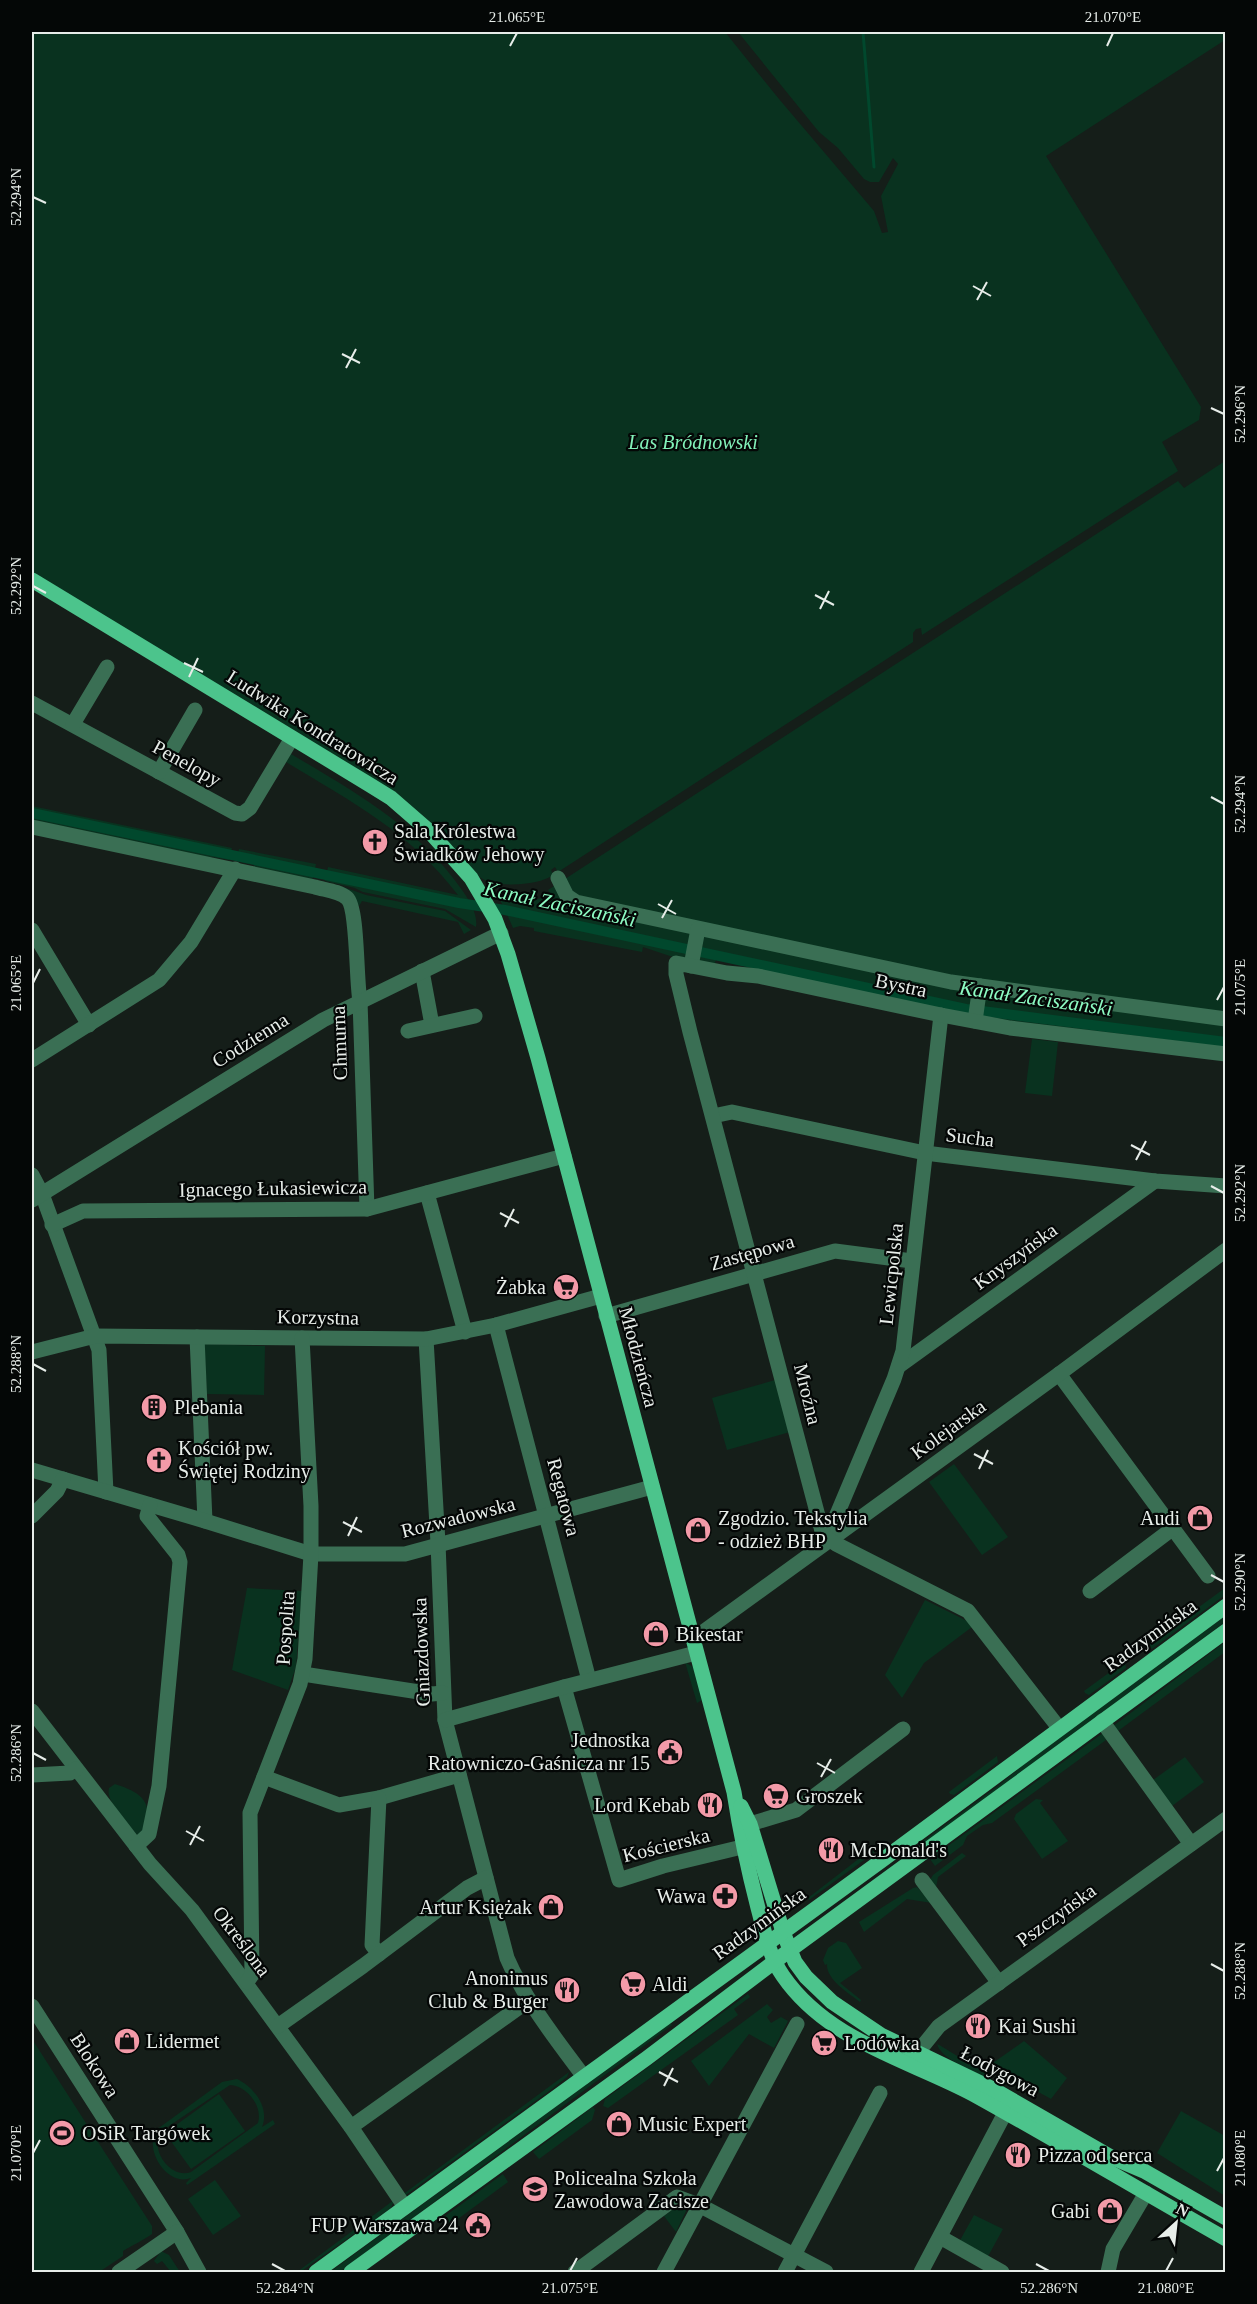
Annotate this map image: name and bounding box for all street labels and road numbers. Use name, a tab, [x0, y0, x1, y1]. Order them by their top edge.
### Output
street label: Ludwika Kondratowicza	[223, 665, 403, 789]
street label: Penelopy	[149, 735, 225, 792]
street label: Bystra	[873, 969, 929, 1002]
street label: Chmurna	[327, 1005, 351, 1081]
street label: Codzienna	[208, 1008, 292, 1072]
street label: Sucha	[944, 1123, 996, 1151]
street label: Ignacego Łukasiewicza	[179, 1175, 367, 1202]
street label: Knyszyńska	[969, 1218, 1062, 1294]
street label: Lewicpolska	[875, 1222, 908, 1326]
street label: Zastępowa	[707, 1229, 797, 1275]
street label: Młodzieńcza	[615, 1304, 663, 1410]
street label: Korzystna	[277, 1305, 359, 1330]
street label: Mroźna	[790, 1361, 826, 1427]
street label: Kolejarska	[906, 1395, 990, 1464]
street label: Regatowa	[542, 1456, 585, 1539]
street label: Rozwadowska	[399, 1492, 517, 1542]
street label: Pospolita	[271, 1590, 300, 1666]
street label: Radzymińska	[1099, 1594, 1201, 1677]
street label: Gniazdowska	[408, 1597, 434, 1707]
street label: Kościerska	[620, 1824, 712, 1866]
street label: Pszczyńska	[1012, 1879, 1100, 1952]
street label: Radzymińska	[708, 1882, 810, 1965]
street label: Określona	[208, 1902, 276, 1981]
street label: Blokowa	[66, 2029, 124, 2101]
street label: Łodygowa	[957, 2041, 1043, 2102]

